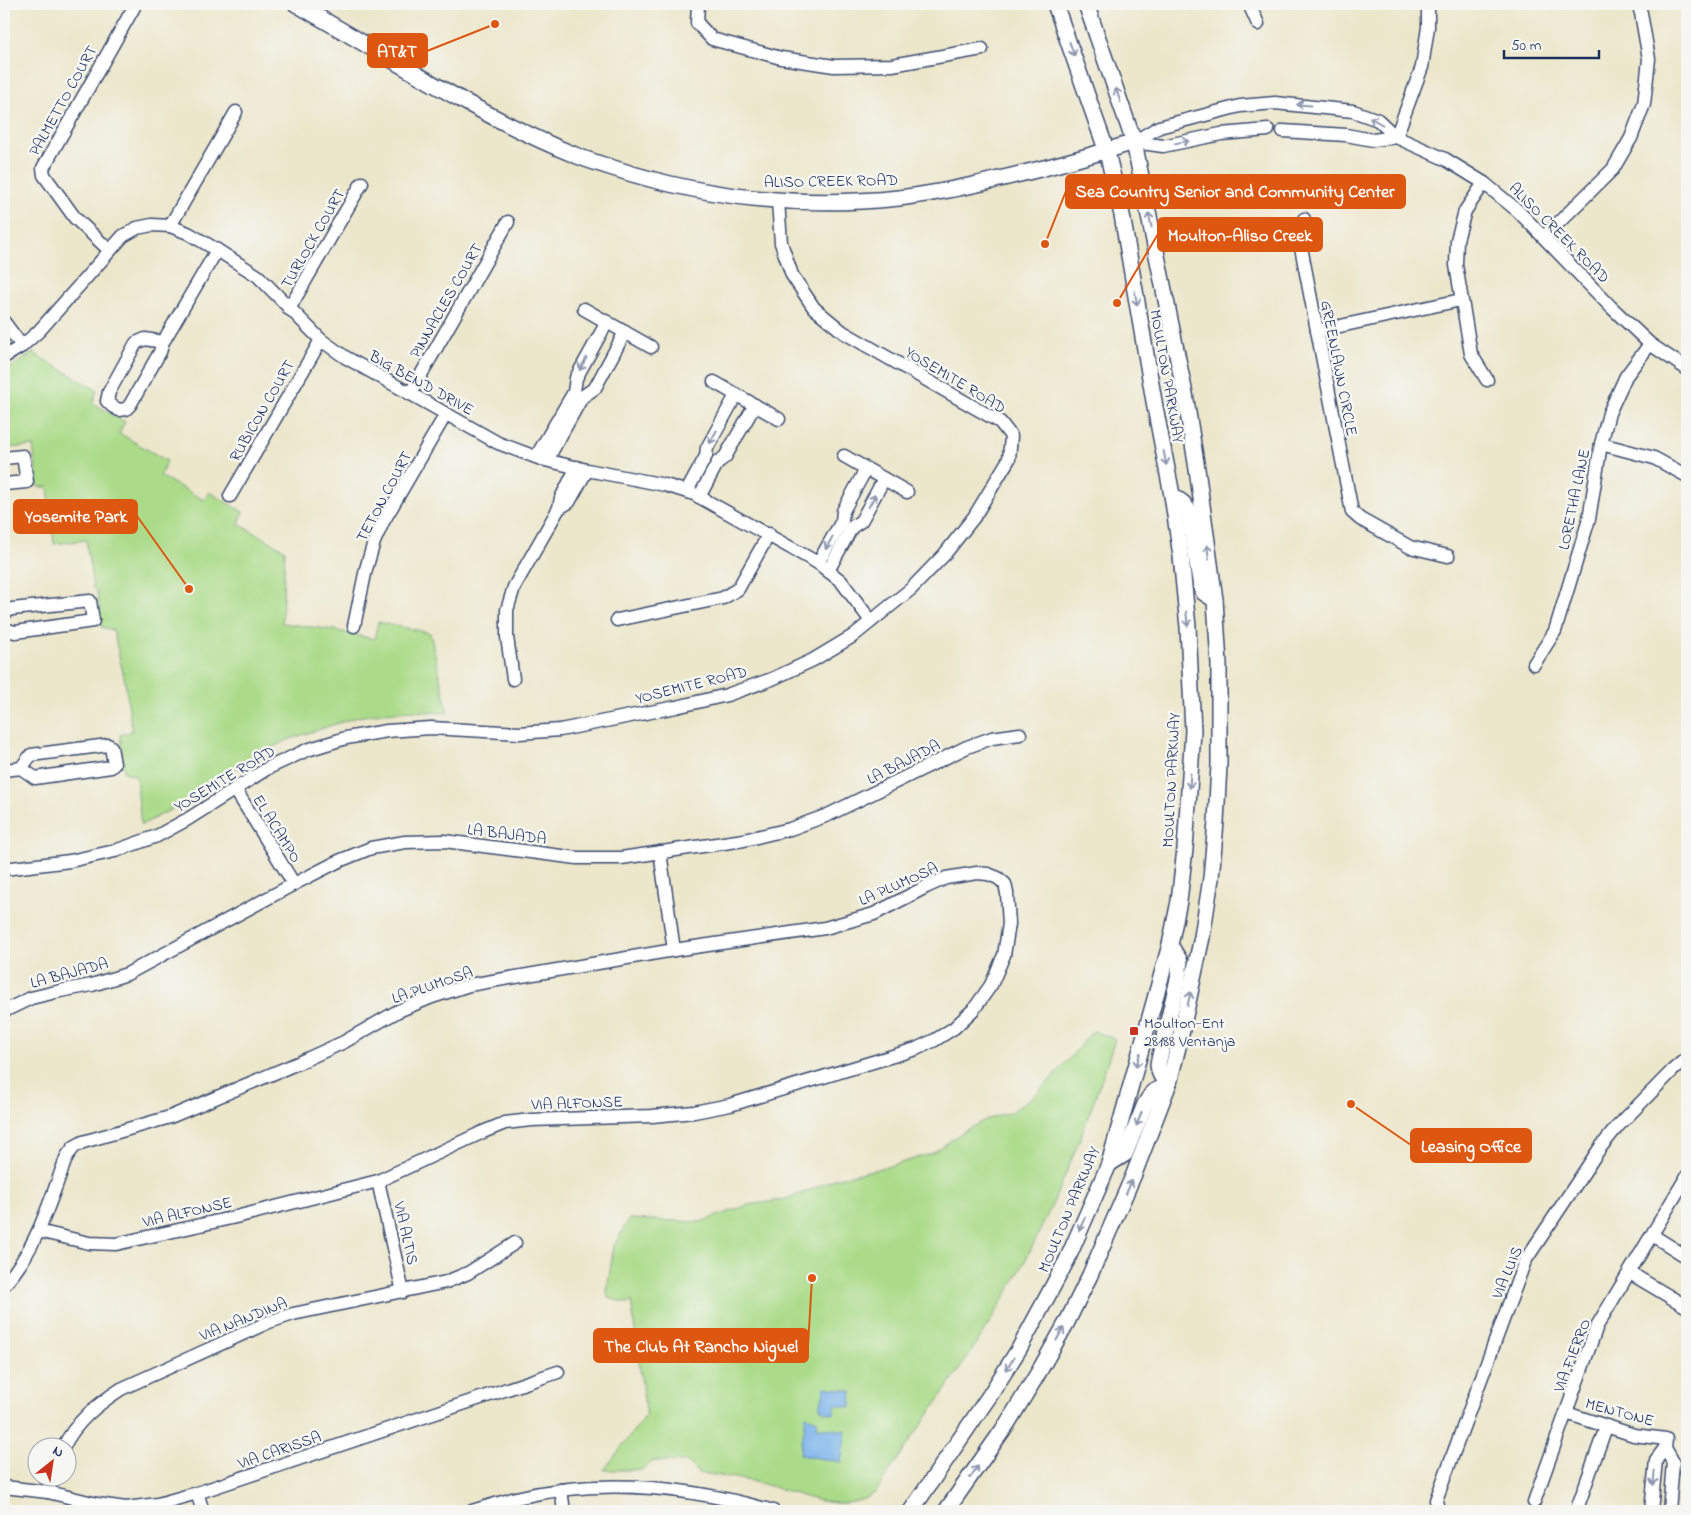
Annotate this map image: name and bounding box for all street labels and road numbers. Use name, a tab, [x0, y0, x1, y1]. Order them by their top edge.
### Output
street label: PALMETTO COURT	[23, 41, 104, 161]
street label: ALISO CREEK ROAD	[764, 169, 898, 195]
street label: ALISO CREEK ROAD	[1503, 177, 1615, 289]
street label: TURLOCK COURT	[275, 184, 352, 294]
street label: PINNACLES COURT	[404, 239, 489, 363]
street label: GREENLAWN CIRCLE	[1313, 298, 1363, 438]
street label: MOULTON PARKWAY	[1142, 308, 1190, 446]
street label: YOSEMITE ROAD	[900, 341, 1010, 420]
street label: BIG BEND DRIVE	[364, 345, 478, 422]
street label: RUBICON COURT	[224, 356, 302, 466]
street label: TETON COURT	[351, 447, 419, 547]
street label: LORETHA LANE	[1553, 447, 1597, 552]
street label: YOSEMITE ROAD	[633, 660, 750, 711]
street label: MOULTON PARKWAY	[1156, 711, 1188, 848]
street label: LA BAJADA	[863, 734, 945, 792]
street label: YOSEMITE ROAD	[170, 740, 280, 819]
street label: EL ACAMPO	[246, 790, 307, 868]
street label: LA BAJADA	[466, 818, 548, 852]
street label: LA PLUMOSA	[855, 857, 942, 913]
street label: LA BAJADA	[28, 952, 111, 996]
street label: LA PLUMOSA	[389, 961, 477, 1011]
street label: VIA ALFONSE	[530, 1090, 623, 1118]
street label: MOULTON PARKWAY	[1032, 1142, 1108, 1277]
street label: VIA ALFONSE	[139, 1191, 235, 1235]
street label: VIA ALTIS	[386, 1199, 424, 1267]
street label: VIA LUIS	[1486, 1243, 1530, 1304]
street label: VIA NANDINA	[195, 1291, 291, 1349]
street label: VIA FIERRO	[1547, 1315, 1598, 1397]
street label: MENTONE	[1582, 1392, 1657, 1434]
street label: VIA CARISSA	[234, 1425, 325, 1477]

